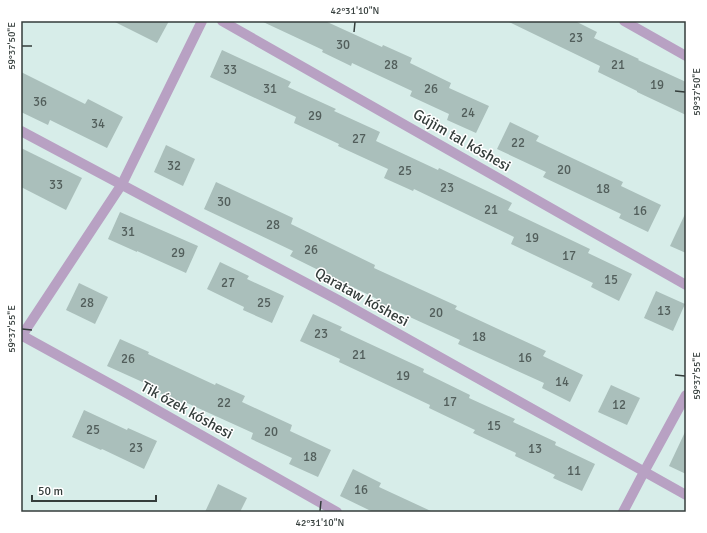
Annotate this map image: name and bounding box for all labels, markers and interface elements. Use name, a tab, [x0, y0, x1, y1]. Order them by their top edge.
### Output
text: 42°31'10"N	[331, 5, 379, 17]
text: 59°37'50"E	[6, 22, 18, 70]
house number: 23	[569, 30, 583, 46]
house number: 30	[336, 37, 350, 53]
house number: 28	[384, 57, 398, 73]
house number: 21	[611, 57, 625, 73]
house number: 33	[223, 62, 237, 78]
text: 59°37'50"E	[691, 68, 703, 116]
house number: 19	[650, 77, 664, 93]
house number: 31	[263, 81, 277, 97]
house number: 26	[424, 81, 438, 97]
house number: 36	[33, 94, 47, 110]
street label: Gújim tal kóshesi	[410, 105, 514, 175]
house number: 24	[461, 105, 475, 121]
house number: 29	[308, 108, 322, 124]
house number: 34	[91, 116, 105, 132]
house number: 27	[352, 131, 366, 147]
house number: 22	[511, 135, 525, 151]
house number: 32	[167, 158, 181, 174]
house number: 20	[557, 162, 571, 178]
house number: 25	[398, 163, 412, 179]
house number: 33	[49, 177, 63, 193]
house number: 23	[440, 180, 454, 196]
house number: 18	[596, 181, 610, 197]
house number: 30	[217, 194, 231, 210]
house number: 21	[484, 202, 498, 218]
house number: 16	[633, 203, 647, 219]
house number: 28	[266, 217, 280, 233]
house number: 31	[121, 224, 135, 240]
house number: 19	[525, 230, 539, 246]
house number: 26	[304, 242, 318, 258]
house number: 29	[171, 245, 185, 261]
house number: 17	[562, 248, 576, 264]
street label: Qarataw kóshesi	[312, 264, 412, 330]
house number: 15	[604, 272, 618, 288]
house number: 27	[221, 275, 235, 291]
house number: 28	[80, 295, 94, 311]
house number: 25	[257, 295, 271, 311]
house number: 13	[657, 303, 671, 319]
text: 59°37'55"E	[6, 305, 18, 353]
house number: 20	[429, 305, 443, 321]
house number: 23	[314, 326, 328, 342]
house number: 18	[472, 329, 486, 345]
house number: 21	[352, 347, 366, 363]
house number: 16	[518, 350, 532, 366]
house number: 26	[121, 351, 135, 367]
text: 59°37'55"E	[691, 352, 703, 400]
house number: 19	[396, 368, 410, 384]
house number: 14	[555, 374, 569, 390]
street label: Tik ózek kóshesi	[138, 377, 236, 443]
house number: 17	[443, 394, 457, 410]
house number: 22	[217, 395, 231, 411]
house number: 12	[612, 397, 626, 413]
house number: 15	[487, 418, 501, 434]
house number: 25	[86, 422, 100, 438]
house number: 20	[264, 424, 278, 440]
house number: 23	[129, 440, 143, 456]
house number: 13	[528, 441, 542, 457]
house number: 18	[303, 449, 317, 465]
house number: 11	[567, 463, 581, 479]
scale bar	[32, 477, 156, 503]
house number: 16	[354, 482, 368, 498]
text: 50 m	[38, 484, 63, 499]
text: 42°31'10"N	[296, 517, 344, 529]

